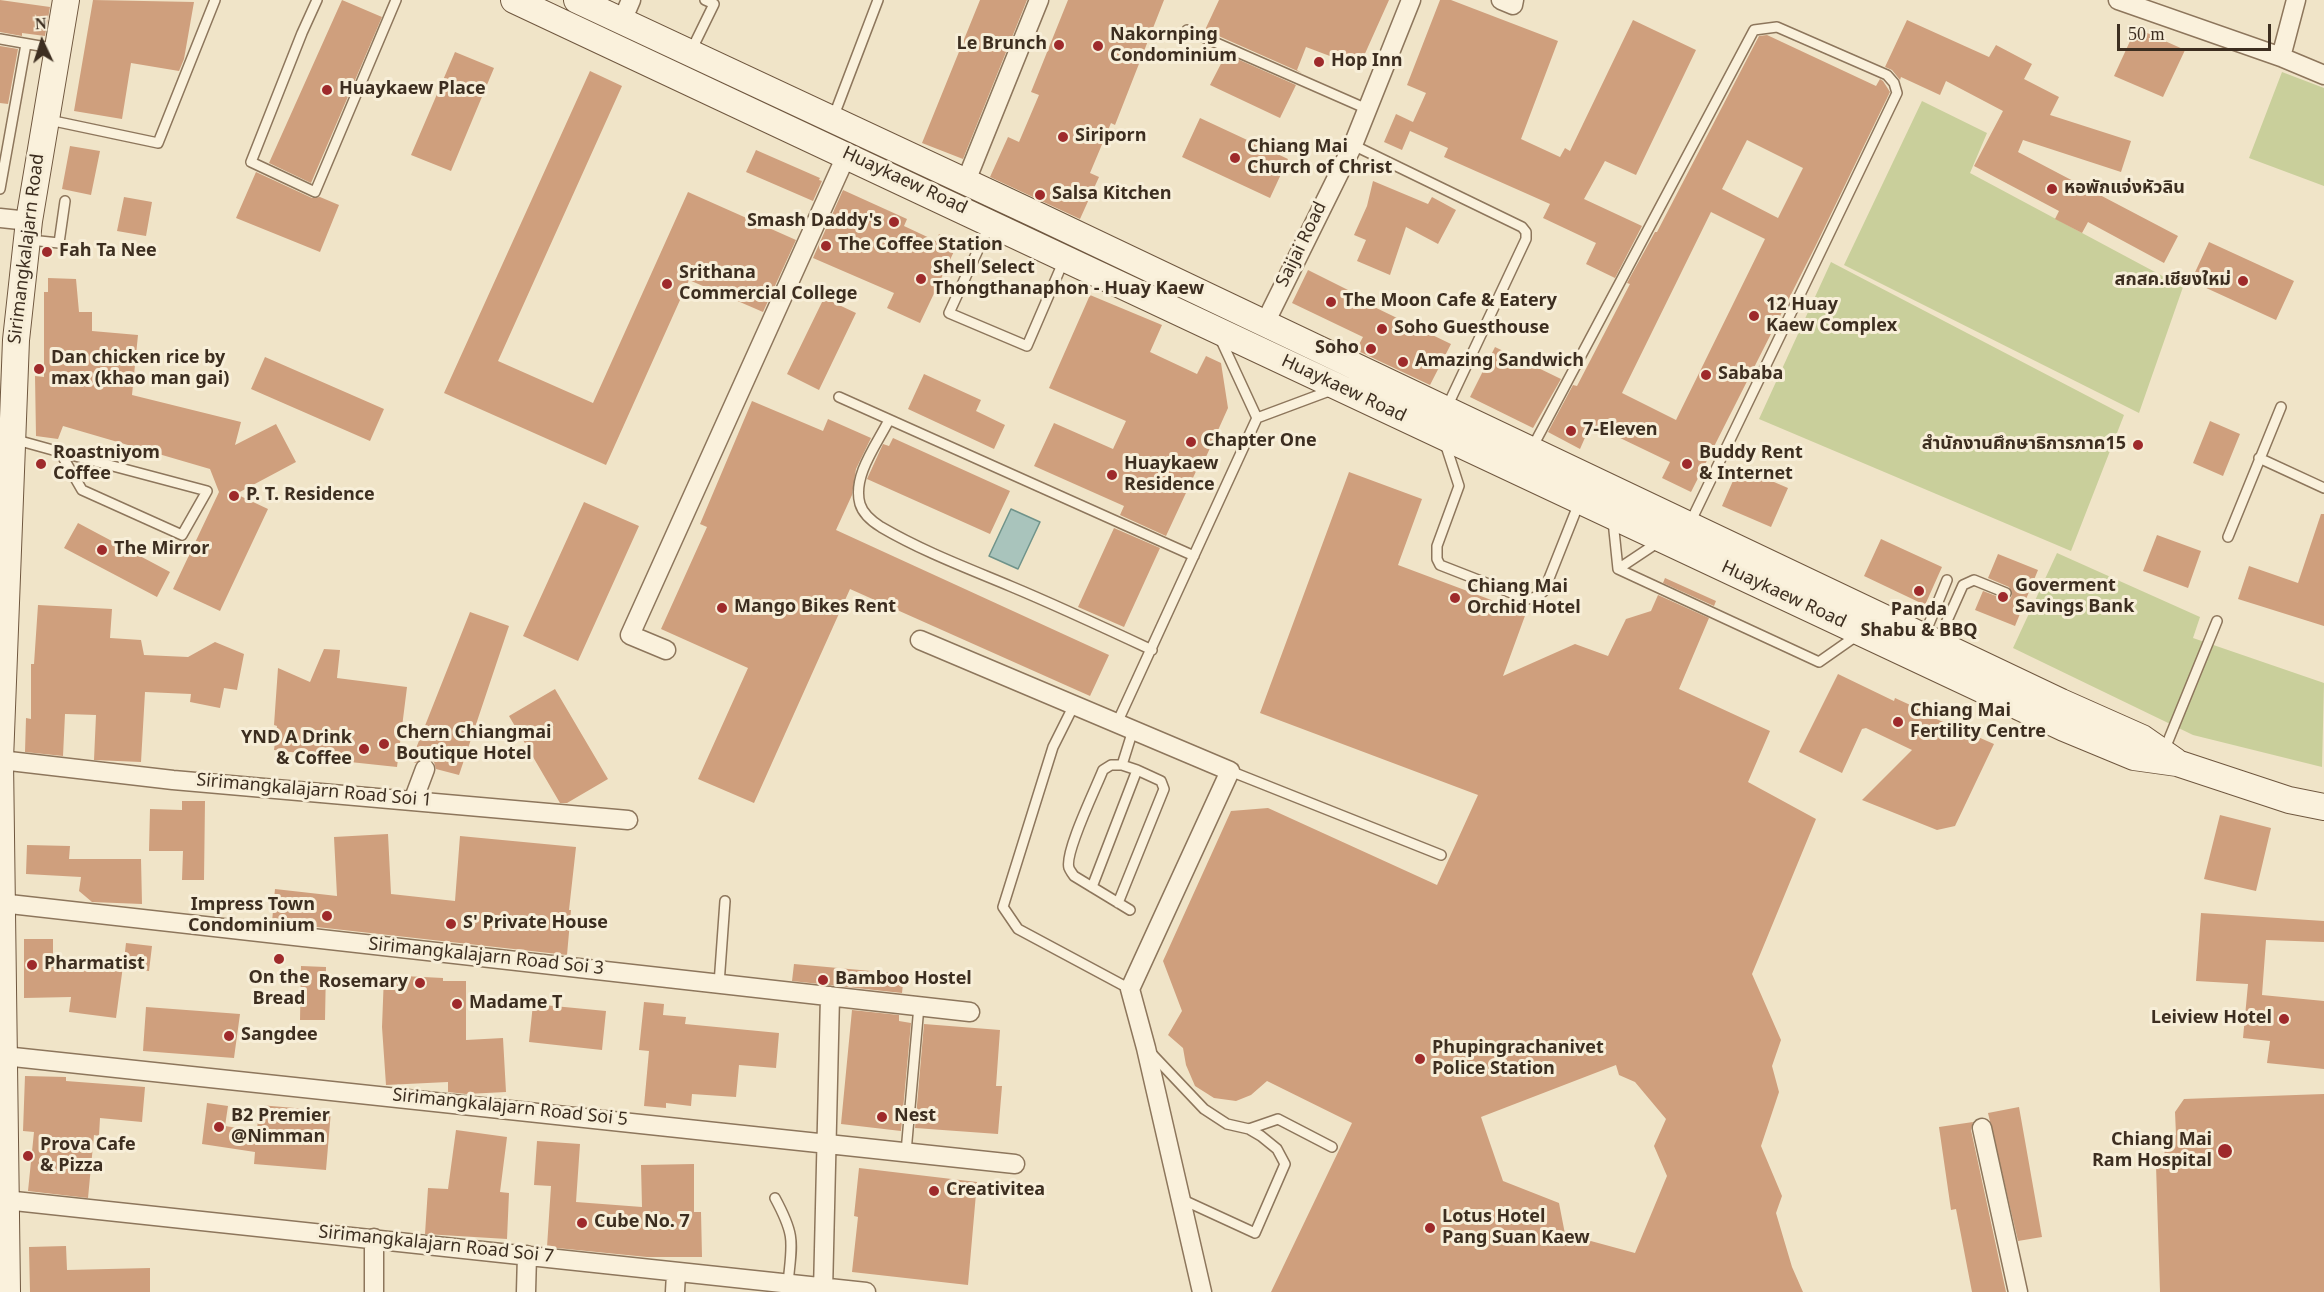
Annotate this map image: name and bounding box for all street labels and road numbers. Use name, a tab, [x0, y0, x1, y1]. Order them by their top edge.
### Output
street label: Huaykaew Road	[838, 144, 970, 220]
street label: Sirimangkalajarn Road	[6, 153, 50, 345]
street label: Saijai Road	[1273, 199, 1333, 291]
street label: Huaykaew Road	[1277, 352, 1409, 428]
street label: Huaykaew Road	[1717, 558, 1849, 634]
street label: Sirimangkalajarn Road Soi 1	[195, 771, 433, 813]
street label: Sirimangkalajarn Road Soi 3	[367, 935, 605, 981]
street label: Sirimangkalajarn Road Soi 5	[391, 1086, 629, 1132]
street label: Sirimangkalajarn Road Soi 7	[317, 1223, 555, 1269]

